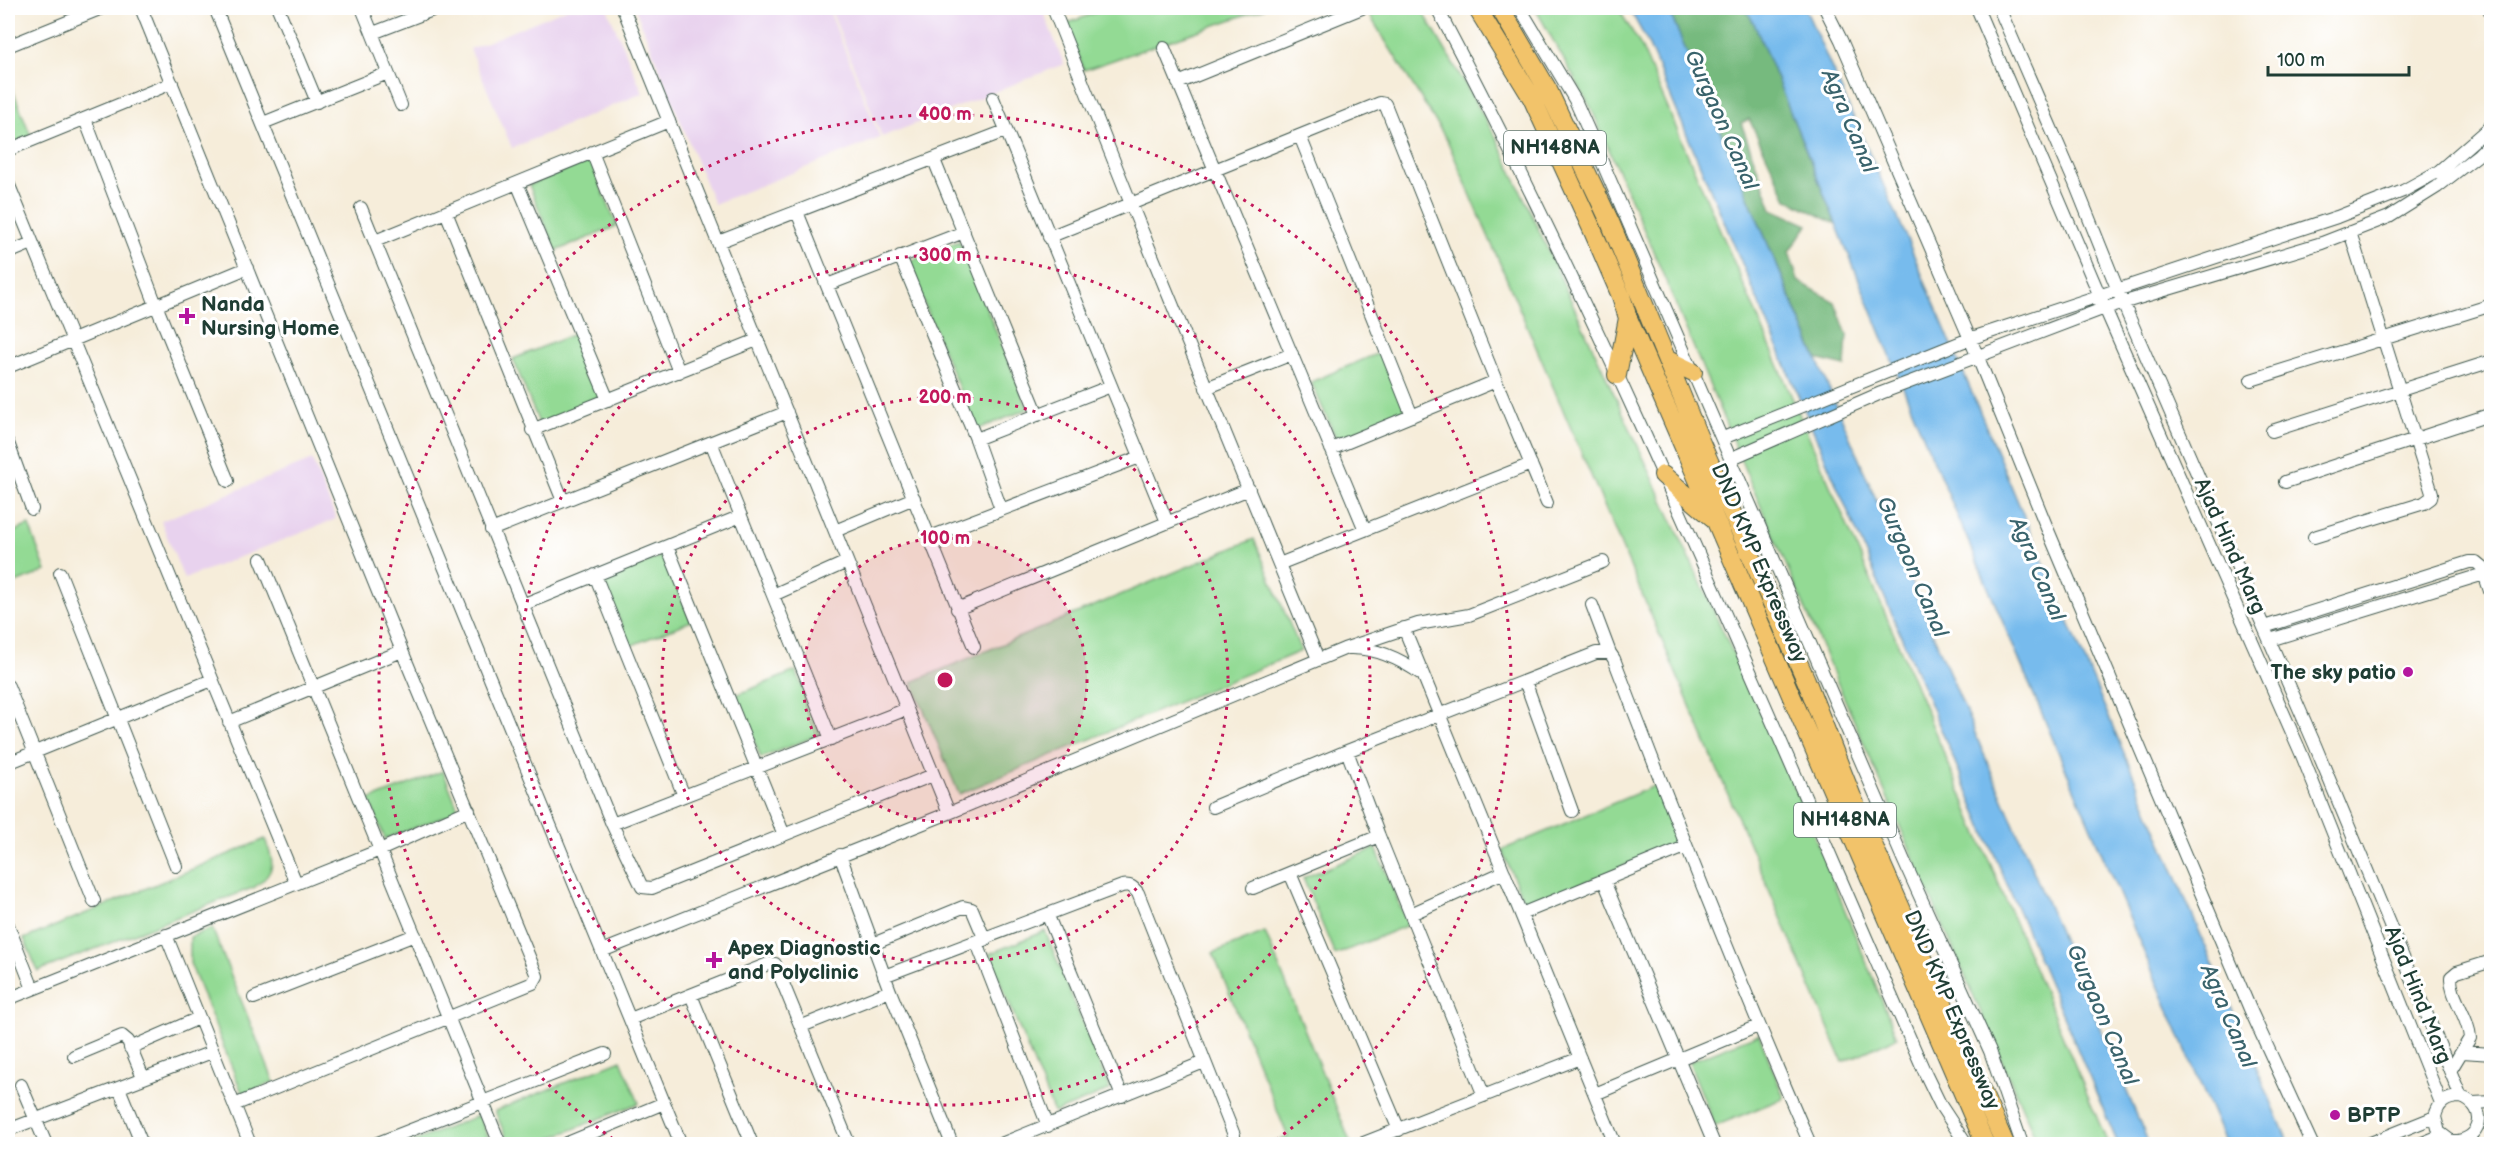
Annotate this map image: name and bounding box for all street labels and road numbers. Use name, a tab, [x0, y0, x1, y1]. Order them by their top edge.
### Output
road number: NH148NA	[1504, 131, 1606, 165]
street label: DND KMP Expressway	[1706, 460, 1813, 667]
street label: Ajad Hind Marg	[2189, 474, 2271, 618]
road number: NH148NA	[1794, 803, 1896, 837]
street label: DND KMP Expressway	[1899, 907, 2006, 1114]
street label: Ajad Hind Marg	[2379, 922, 2457, 1068]

